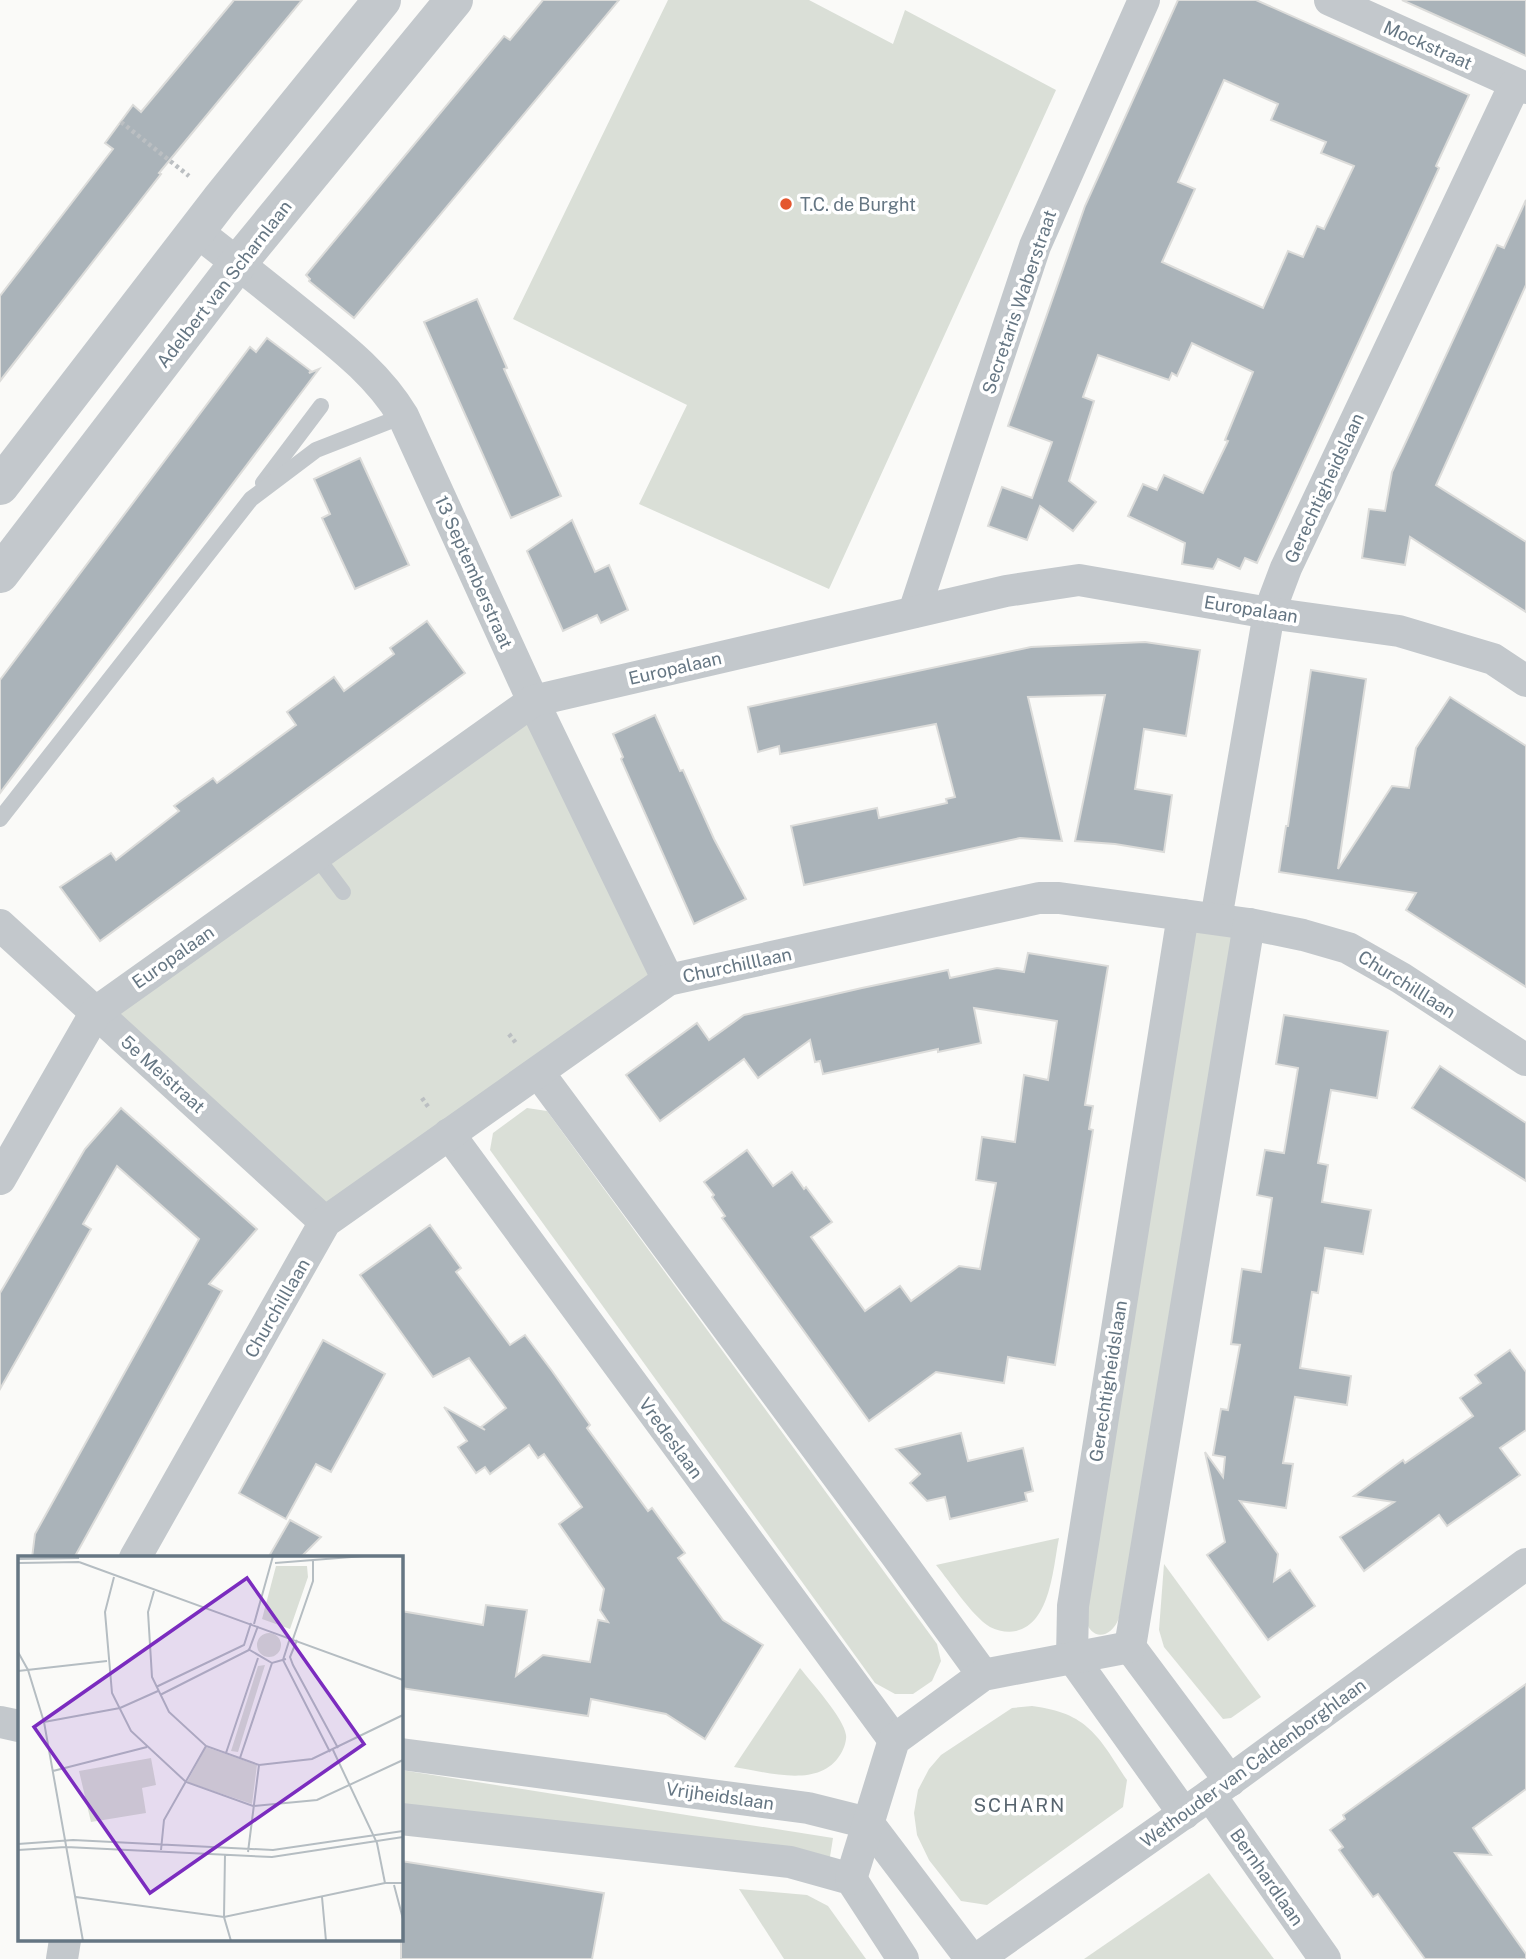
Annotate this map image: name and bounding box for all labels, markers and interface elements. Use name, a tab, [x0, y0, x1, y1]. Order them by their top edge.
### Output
street label: Mockstraat	[1380, 16, 1476, 74]
place label: T.C. de Burght	[800, 194, 916, 215]
street label: Adelbert van Scharnlaan	[152, 196, 296, 372]
marker: T.C. de Burght	[778, 196, 794, 212]
street label: Secretaris Waberstraat	[978, 207, 1060, 397]
street label: Gerechtigheidslaan	[1280, 410, 1368, 566]
street label: 13 Septemberstraat	[431, 492, 517, 652]
street label: Europalaan	[1203, 591, 1299, 627]
street label: Europalaan	[626, 647, 724, 689]
street label: Europalaan	[128, 921, 218, 993]
street label: Churchilllaan	[681, 943, 793, 987]
street label: Churchilllaan	[1354, 946, 1460, 1022]
street label: 5e Meistraat	[117, 1031, 209, 1117]
street label: Churchilllaan	[240, 1255, 314, 1361]
street label: Gerechtigheidslaan	[1085, 1299, 1131, 1463]
street label: Vredeslaan	[635, 1394, 707, 1482]
inset map	[18, 1556, 402, 1941]
street label: Wethouder van Caldenborghlaan	[1136, 1674, 1370, 1852]
street label: Vrijheidslaan	[665, 1778, 775, 1814]
district label: SCHARN	[974, 1794, 1066, 1816]
street label: Bernhardlaan	[1226, 1825, 1308, 1929]

